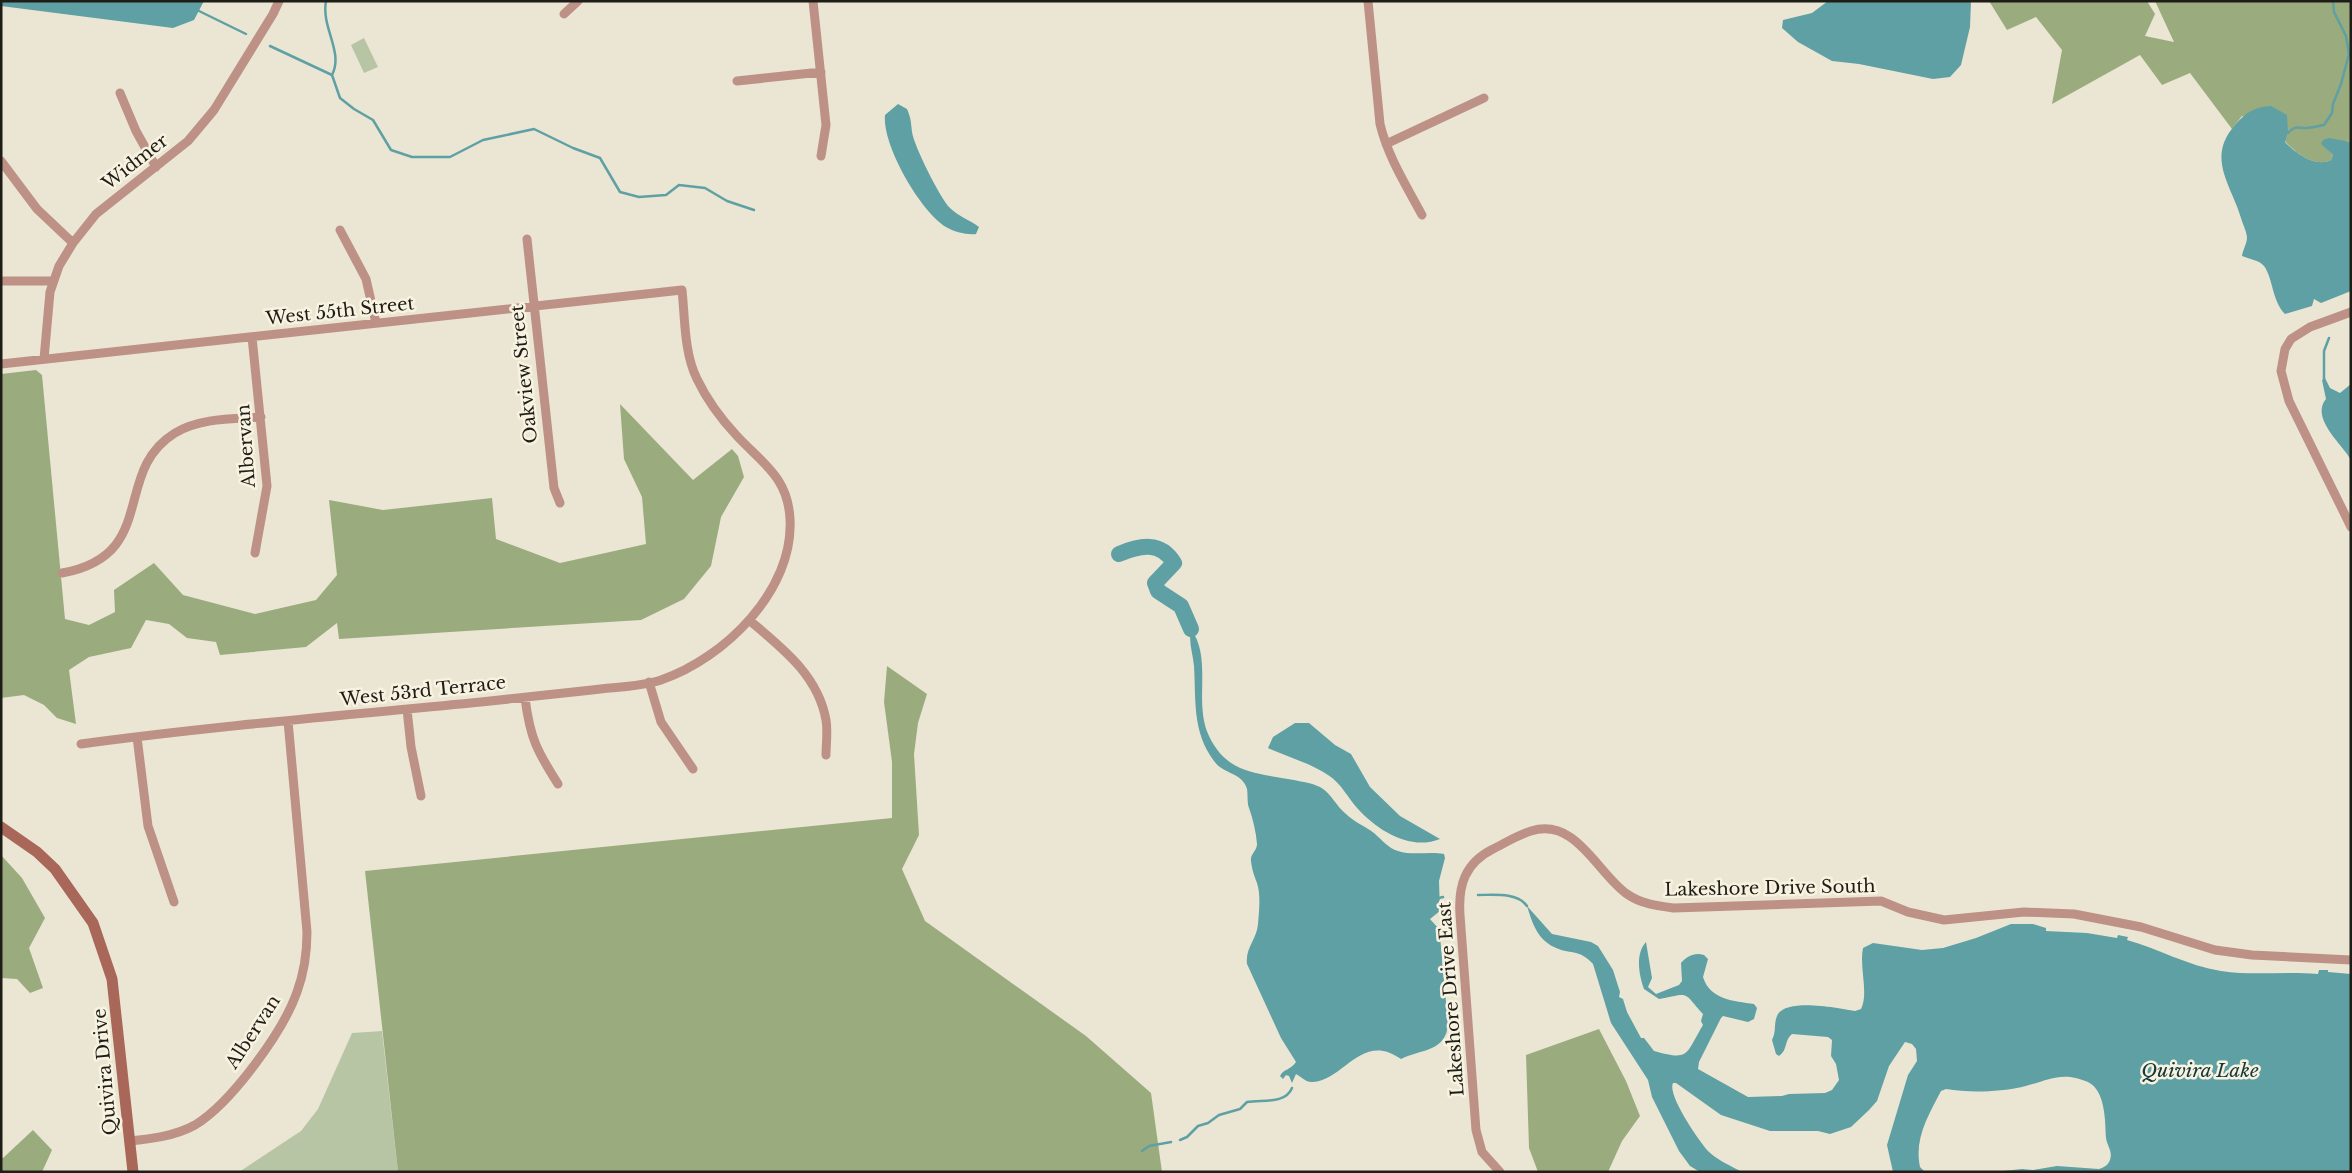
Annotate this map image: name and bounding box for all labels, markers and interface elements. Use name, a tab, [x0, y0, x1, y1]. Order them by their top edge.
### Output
street label: Widmer	[97, 129, 173, 195]
street label: West 55th Street	[264, 292, 416, 330]
street label: Oakview Street	[506, 303, 542, 444]
street label: Albervan	[232, 404, 260, 489]
street label: West 53rd Terrace	[338, 671, 507, 711]
street label: Lakeshore Drive South	[1664, 875, 1876, 901]
street label: Lakeshore Drive East	[1433, 901, 1469, 1097]
street label: Albervan	[220, 991, 285, 1074]
street label: Quivira Drive	[88, 1008, 122, 1136]
water label: Quivira Lake	[2141, 1059, 2259, 1082]

